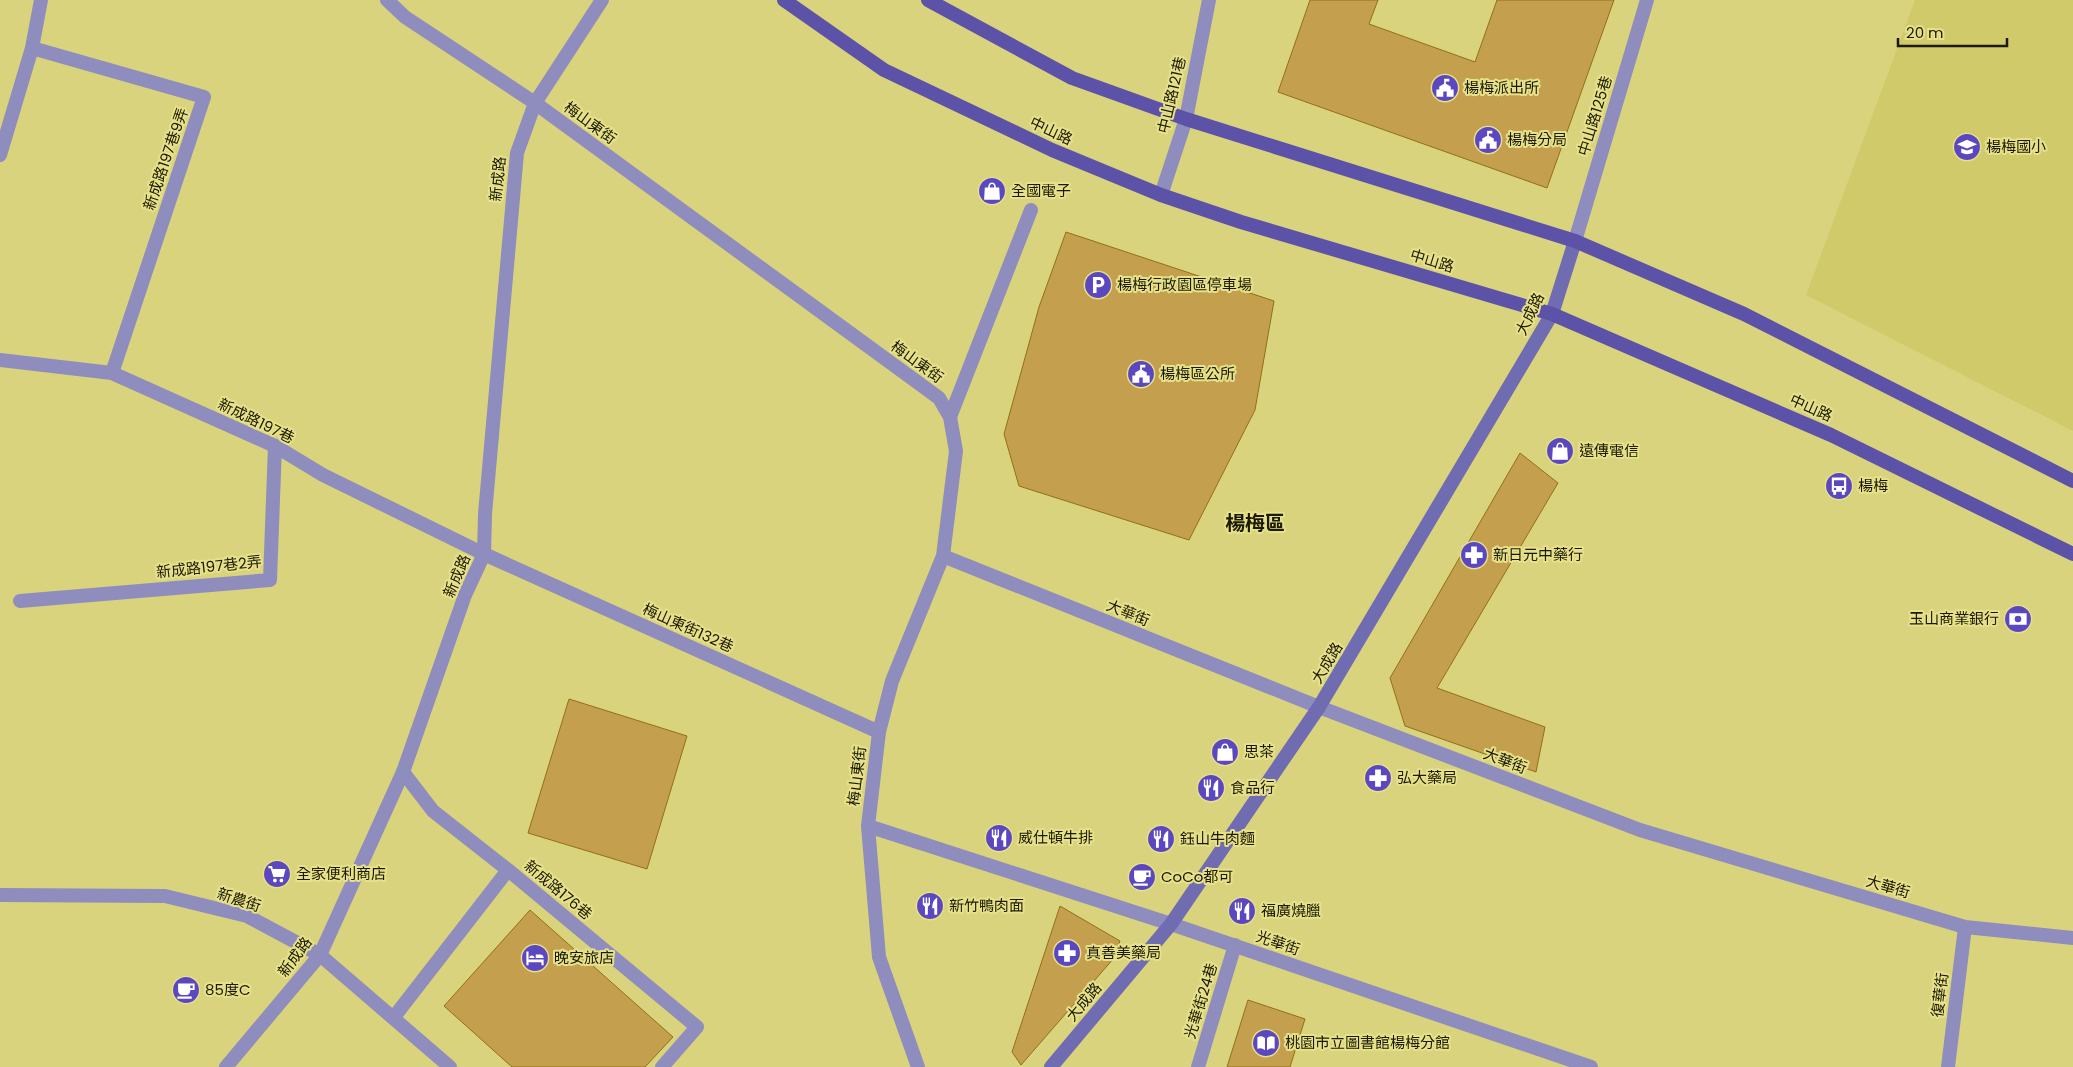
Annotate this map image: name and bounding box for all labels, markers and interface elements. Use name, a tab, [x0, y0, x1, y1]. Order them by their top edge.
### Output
scale bar	[1898, 15, 2007, 47]
text: 20 m	[1906, 22, 1944, 43]
street label: 中山路121巷	[1152, 54, 1191, 135]
public building icon: 楊梅派出所	[1430, 73, 1460, 103]
street label: 中山路125巷	[1572, 73, 1617, 159]
place label: 楊梅派出所	[1464, 77, 1539, 98]
street label: 梅山東街	[560, 96, 621, 149]
street label: 新成路197巷9弄	[138, 105, 193, 213]
street label: 中山路	[1026, 112, 1076, 150]
public building icon: 楊梅分局	[1473, 125, 1503, 155]
place label: 楊梅分局	[1507, 129, 1567, 150]
school or university icon: 楊梅國小	[1952, 132, 1982, 162]
place label: 楊梅國小	[1986, 136, 2046, 157]
street label: 新成路	[485, 155, 510, 202]
shop icon: 全國電子	[977, 176, 1007, 206]
place label: 全國電子	[1011, 180, 1071, 201]
street label: 中山路	[1408, 244, 1457, 277]
parking icon: 楊梅行政園區停車場	[1083, 270, 1113, 300]
place label: 楊梅行政園區停車場	[1117, 274, 1252, 295]
street label: 大成路	[1510, 289, 1549, 339]
street label: 梅山東街	[887, 335, 948, 388]
public building icon: 楊梅區公所	[1126, 359, 1156, 389]
place label: 楊梅區公所	[1160, 363, 1235, 384]
street label: 中山路	[1786, 389, 1836, 426]
street label: 新成路197巷	[215, 393, 298, 448]
shop icon: 遠傳電信	[1545, 436, 1575, 466]
place label: 遠傳電信	[1579, 440, 1639, 461]
bus stop icon: 楊梅	[1824, 471, 1854, 501]
place label: 楊梅	[1858, 475, 1888, 496]
district label: 楊梅區	[1225, 509, 1285, 537]
pharmacy icon: 新日元中藥行	[1459, 540, 1489, 570]
place label: 新日元中藥行	[1493, 544, 1583, 565]
street label: 新成路197巷2弄	[155, 551, 263, 582]
street label: 新成路	[438, 551, 475, 601]
street label: 大華街	[1103, 594, 1153, 631]
street label: 梅山東街132巷	[640, 598, 737, 657]
bank icon: 玉山商業銀行	[2003, 604, 2033, 634]
place label: 玉山商業銀行	[1909, 608, 1999, 629]
street label: 大成路	[1306, 638, 1347, 687]
shop icon: 思茶	[1210, 737, 1240, 767]
place label: 思茶	[1244, 741, 1274, 762]
street label: 大華街	[1480, 743, 1530, 778]
street label: 梅山東街	[842, 745, 871, 807]
pharmacy icon: 弘大藥局	[1363, 763, 1393, 793]
place label: 弘大藥局	[1397, 767, 1457, 788]
restaurant icon: 食品行	[1196, 773, 1226, 803]
place label: 食品行	[1230, 777, 1275, 798]
restaurant icon: 威仕頓牛排	[984, 823, 1014, 853]
restaurant icon: 鈺山牛肉麵	[1146, 824, 1176, 854]
place label: 威仕頓牛排	[1018, 827, 1093, 848]
place label: 鈺山牛肉麵	[1180, 828, 1255, 849]
street label: 新成路176巷	[520, 855, 597, 924]
supermarket icon: 全家便利商店	[262, 859, 292, 889]
cafe icon: CoCo都可	[1127, 862, 1157, 892]
place label: 全家便利商店	[296, 863, 386, 884]
place label: CoCo都可	[1161, 866, 1233, 887]
street label: 大華街	[1864, 870, 1913, 903]
street label: 新農街	[215, 883, 264, 916]
restaurant icon: 新竹鴨肉面	[915, 891, 945, 921]
place label: 新竹鴨肉面	[949, 895, 1024, 916]
restaurant icon: 福廣燒臘	[1227, 896, 1257, 926]
place label: 福廣燒臘	[1261, 900, 1321, 921]
street label: 光華街	[1253, 925, 1303, 960]
street label: 新成路	[273, 932, 317, 981]
pharmacy icon: 真善美藥局	[1052, 938, 1082, 968]
place label: 真善美藥局	[1086, 942, 1161, 963]
hotel icon: 晚安旅店	[520, 943, 550, 973]
place label: 晚安旅店	[554, 947, 614, 968]
street label: 光華街24巷	[1179, 960, 1222, 1041]
street label: 復華街	[1926, 971, 1953, 1019]
cafe icon: 85度C	[171, 975, 201, 1005]
street label: 大成路	[1061, 978, 1106, 1026]
place label: 85度C	[205, 979, 250, 1000]
library icon: 桃園市立圖書館楊梅分館	[1251, 1028, 1281, 1058]
place label: 桃園市立圖書館楊梅分館	[1285, 1032, 1450, 1053]

